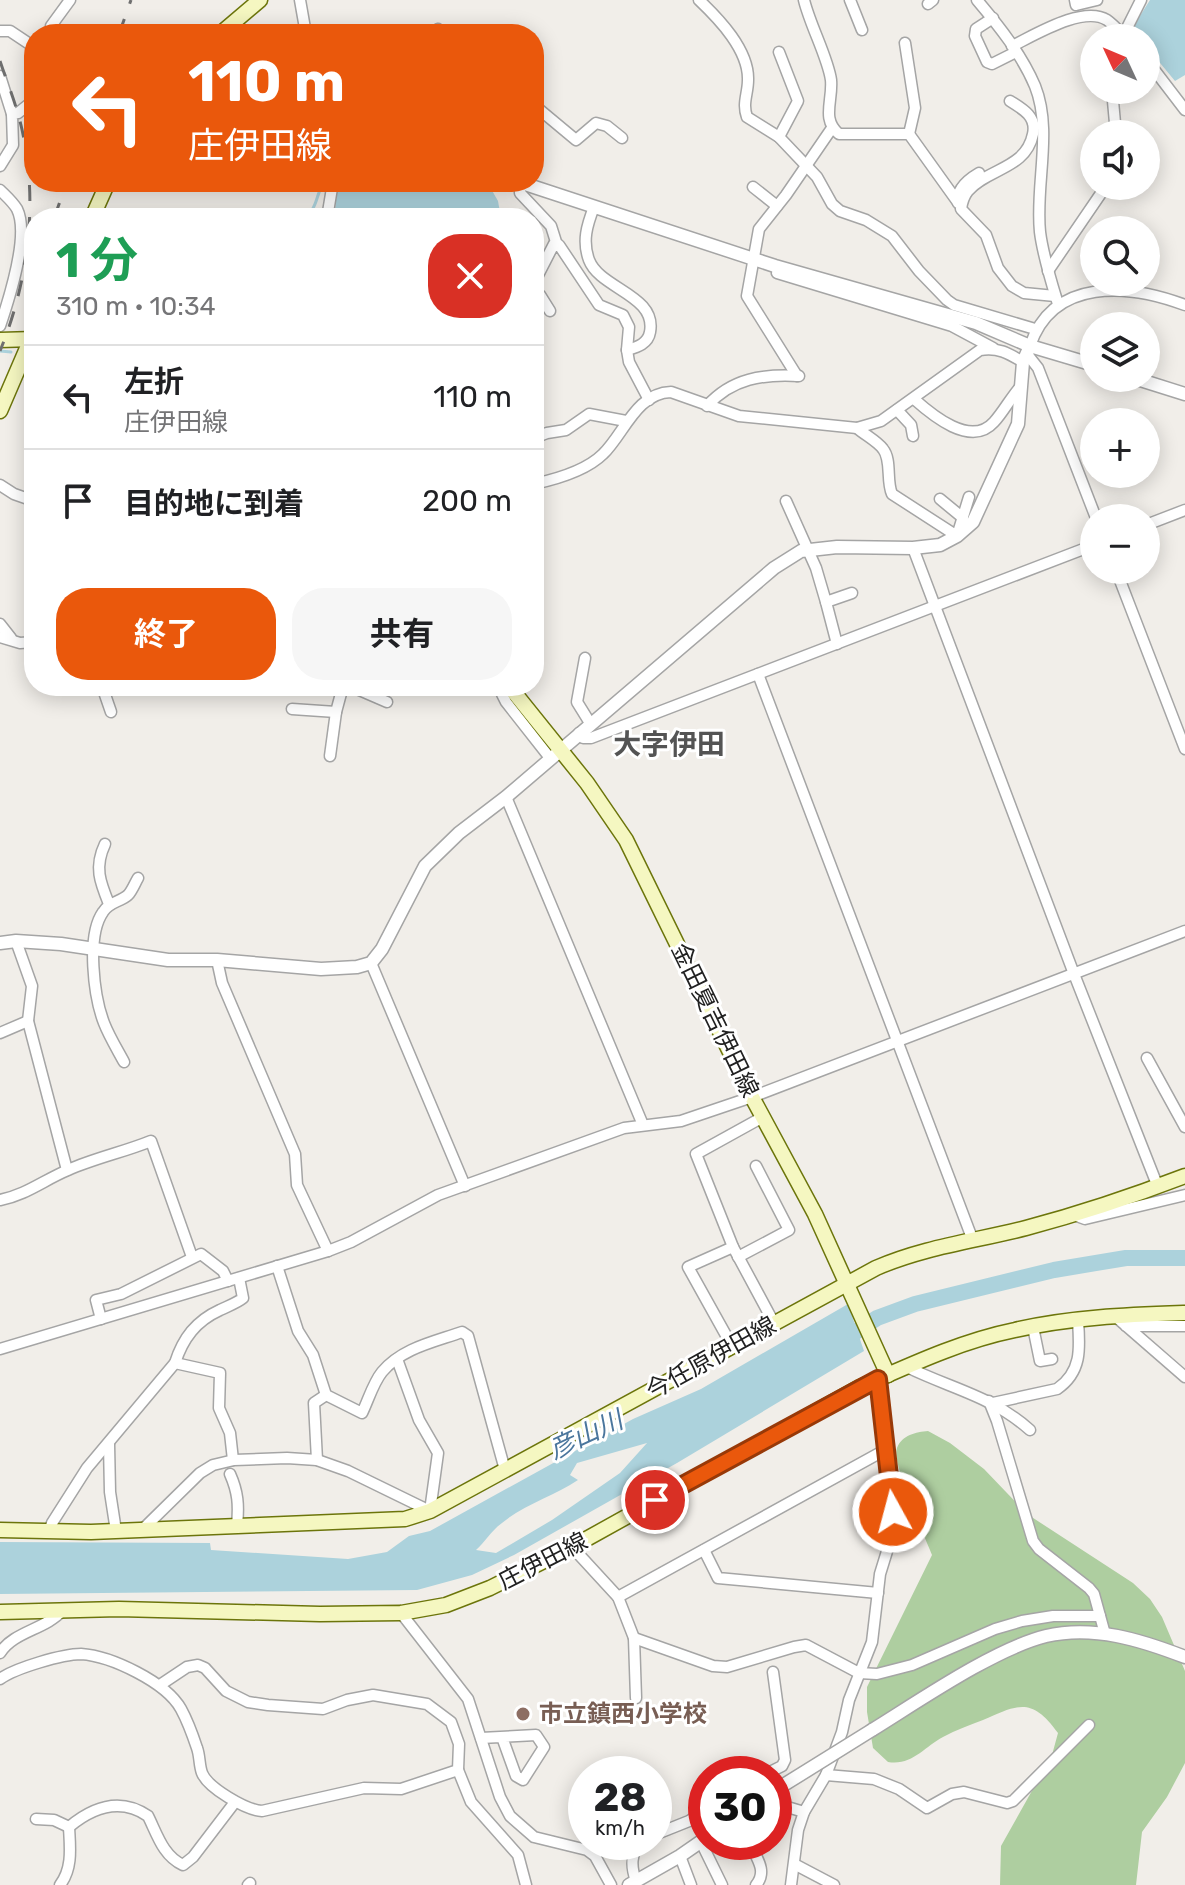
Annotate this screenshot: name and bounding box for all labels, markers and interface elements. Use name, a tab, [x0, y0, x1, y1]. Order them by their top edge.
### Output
north arrow	[1080, 24, 1160, 104]
map controls	[1080, 24, 1160, 584]
text: 110 m	[188, 49, 345, 115]
icon: left	[56, 56, 160, 160]
button: sound	[1080, 120, 1160, 200]
text: 庄伊田線	[188, 124, 332, 167]
button: search	[1080, 216, 1160, 296]
text: 1 分	[56, 232, 138, 289]
button: close	[428, 234, 512, 318]
text: 310 m · 10:34	[56, 291, 216, 322]
button: layers	[1080, 312, 1160, 392]
text: 左折	[124, 364, 184, 400]
icon: left	[56, 375, 100, 419]
text: 110 m	[433, 379, 512, 415]
text: 庄伊田線	[124, 407, 228, 438]
button: +	[1080, 408, 1160, 488]
icon: arrive	[56, 479, 100, 523]
text: 200 m	[422, 483, 512, 519]
text: 目的地に到着	[124, 486, 304, 522]
button: −	[1080, 504, 1160, 584]
button: 終了	[56, 588, 276, 680]
button: 共有	[292, 588, 512, 680]
district label: 大字伊田	[613, 728, 725, 761]
street label: 金田夏吉伊田線	[666, 938, 764, 1102]
street label: 今任原伊田線	[641, 1311, 781, 1405]
water label: 彦山川	[544, 1403, 631, 1466]
pin	[621, 1466, 689, 1534]
position arrow	[851, 1470, 935, 1554]
icon: arrive	[633, 1478, 677, 1522]
street label: 庄伊田線	[494, 1527, 592, 1595]
place label: 市立鎮西小学校	[539, 1700, 707, 1728]
marker: 市立鎮西小学校	[514, 1705, 532, 1723]
speed limit sign: 30	[688, 1756, 792, 1860]
text: 28	[593, 1774, 647, 1821]
text: km/h	[595, 1816, 645, 1840]

